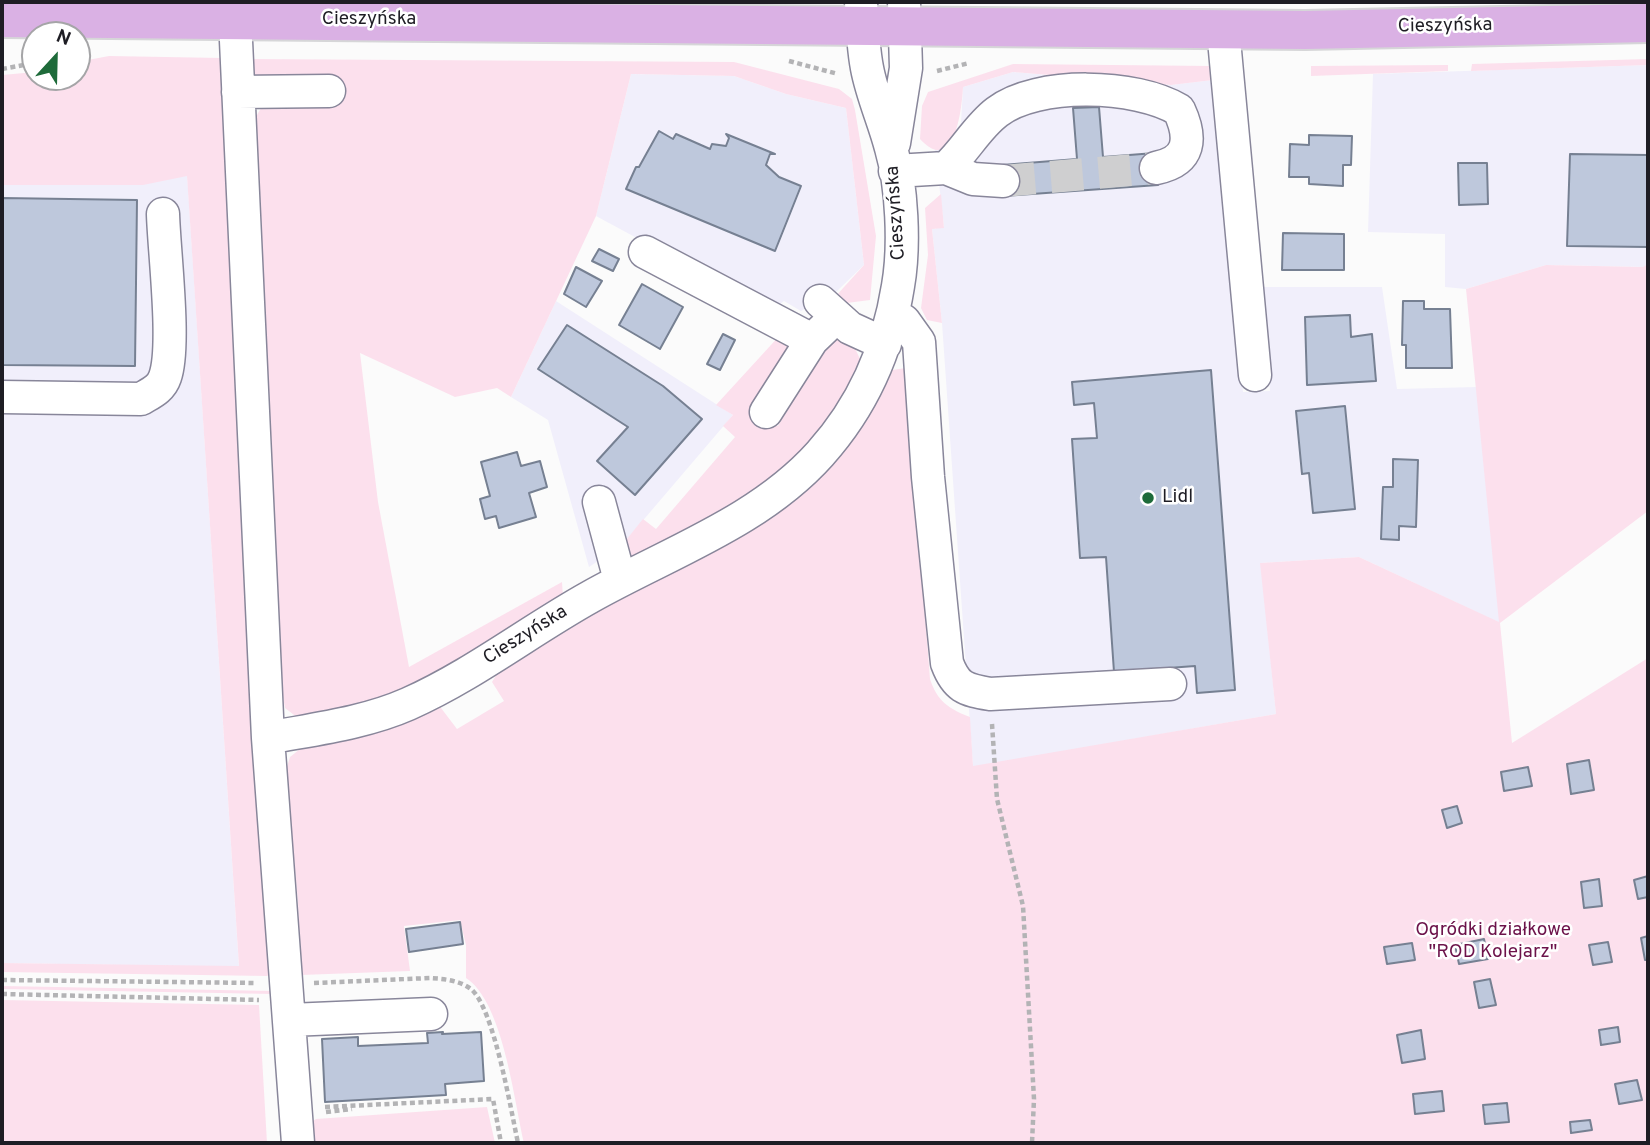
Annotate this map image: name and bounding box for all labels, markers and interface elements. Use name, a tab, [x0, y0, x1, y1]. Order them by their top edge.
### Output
street label: Cieszyńska	[322, 9, 416, 31]
street label: Cieszyńska	[1397, 15, 1493, 39]
north arrow	[21, 21, 91, 91]
text: N	[52, 25, 74, 52]
street label: Cieszyńska	[882, 165, 912, 261]
place label: Lidl	[1162, 487, 1193, 509]
marker: Lidl	[1140, 490, 1156, 506]
street label: Cieszyńska	[480, 601, 572, 671]
park label: Ogródki działkowe "ROD Kolejarz"	[1415, 920, 1571, 964]

